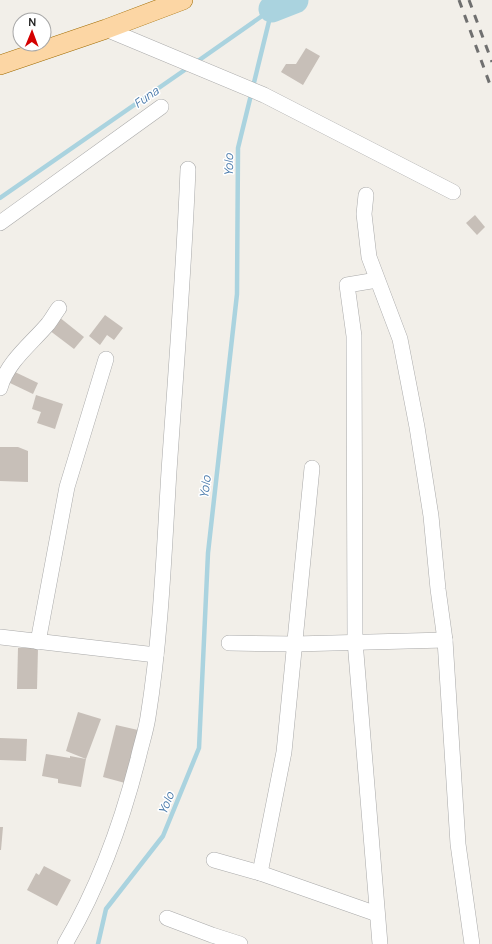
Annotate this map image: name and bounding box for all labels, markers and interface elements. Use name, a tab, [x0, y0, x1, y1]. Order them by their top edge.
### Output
north arrow	[12, 12, 52, 52]
text: N	[28, 14, 36, 29]
water label: Funa	[130, 82, 163, 112]
water label: Yolo	[220, 153, 237, 176]
water label: Yolo	[195, 474, 215, 499]
water label: Yolo	[154, 788, 178, 817]

